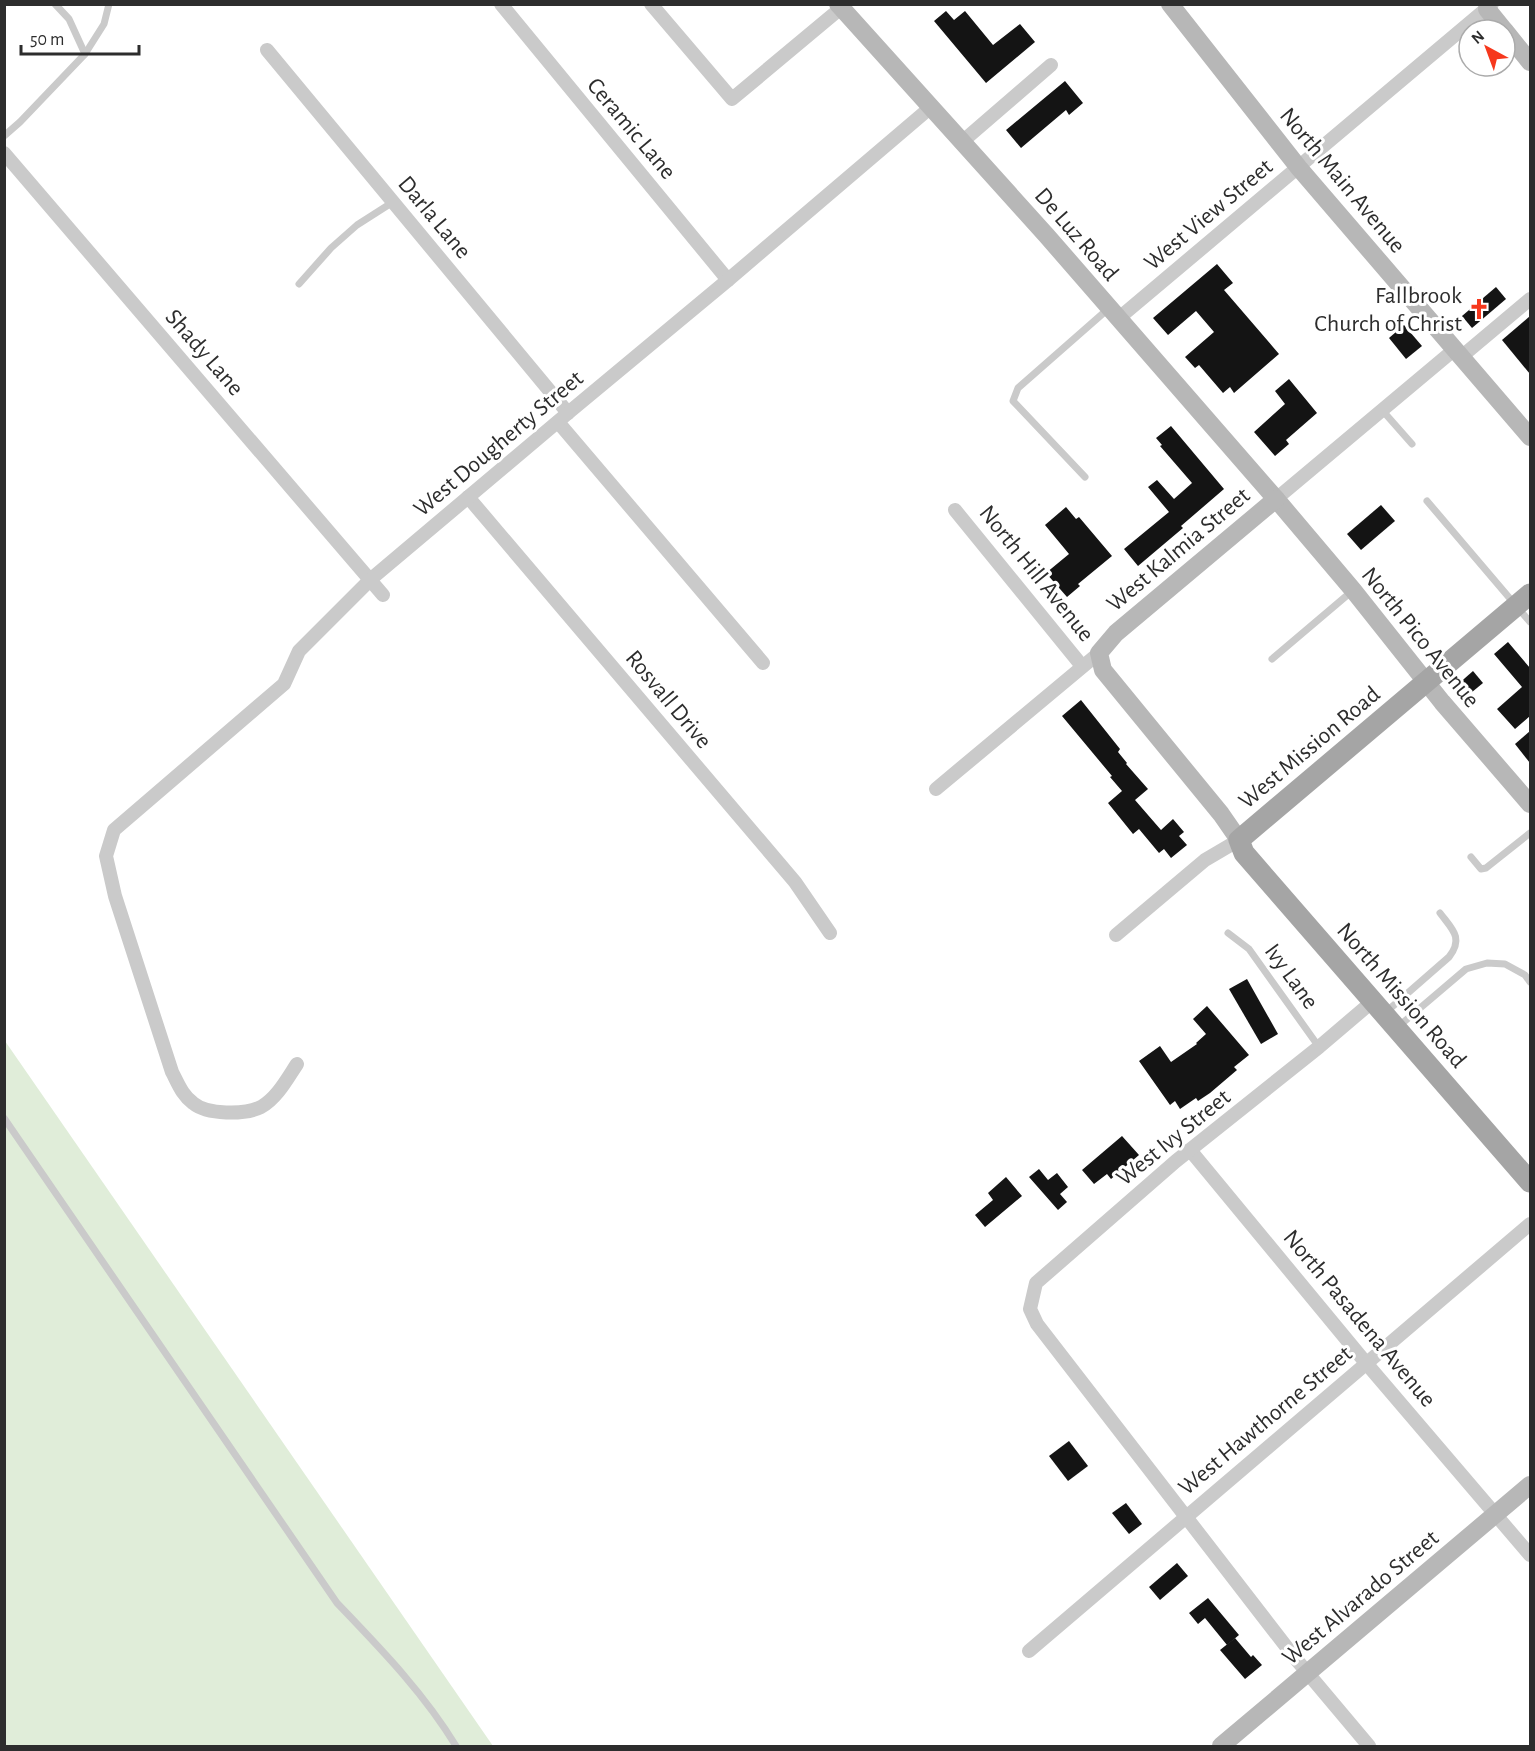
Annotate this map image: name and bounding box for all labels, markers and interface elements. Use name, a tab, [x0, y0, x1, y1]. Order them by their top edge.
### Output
scale bar	[21, 18, 140, 56]
north arrow	[1457, 18, 1517, 78]
text: N	[1468, 28, 1487, 47]
text: 50 m	[30, 31, 64, 49]
street label: Ceramic Lane	[582, 73, 680, 184]
street label: North Main Avenue	[1275, 104, 1410, 258]
street label: West View Street	[1140, 154, 1278, 275]
street label: Darla Lane	[393, 172, 475, 263]
street label: De Luz Road	[1030, 184, 1123, 286]
place label: Fallbrook Church of Christ	[1314, 284, 1462, 336]
church icon: Fallbrook Church of Christ	[1467, 297, 1491, 321]
street label: Shady Lane	[161, 305, 248, 400]
street label: West Dougherty Street	[409, 366, 588, 521]
street label: West Kalmia Street	[1103, 483, 1255, 616]
street label: North Hill Avenue	[974, 501, 1098, 646]
street label: North Pico Avenue	[1357, 563, 1484, 712]
street label: Rosvall Drive	[621, 646, 716, 753]
street label: West Mission Road	[1235, 682, 1385, 813]
street label: North Mission Road	[1332, 919, 1470, 1073]
street label: Ivy Lane	[1260, 939, 1323, 1014]
street label: West Ivy Street	[1112, 1085, 1235, 1191]
street label: North Pasadena Avenue	[1278, 1225, 1440, 1412]
street label: West Hawthorne Street	[1174, 1341, 1357, 1500]
street label: West Alvarado Street	[1278, 1525, 1444, 1670]

